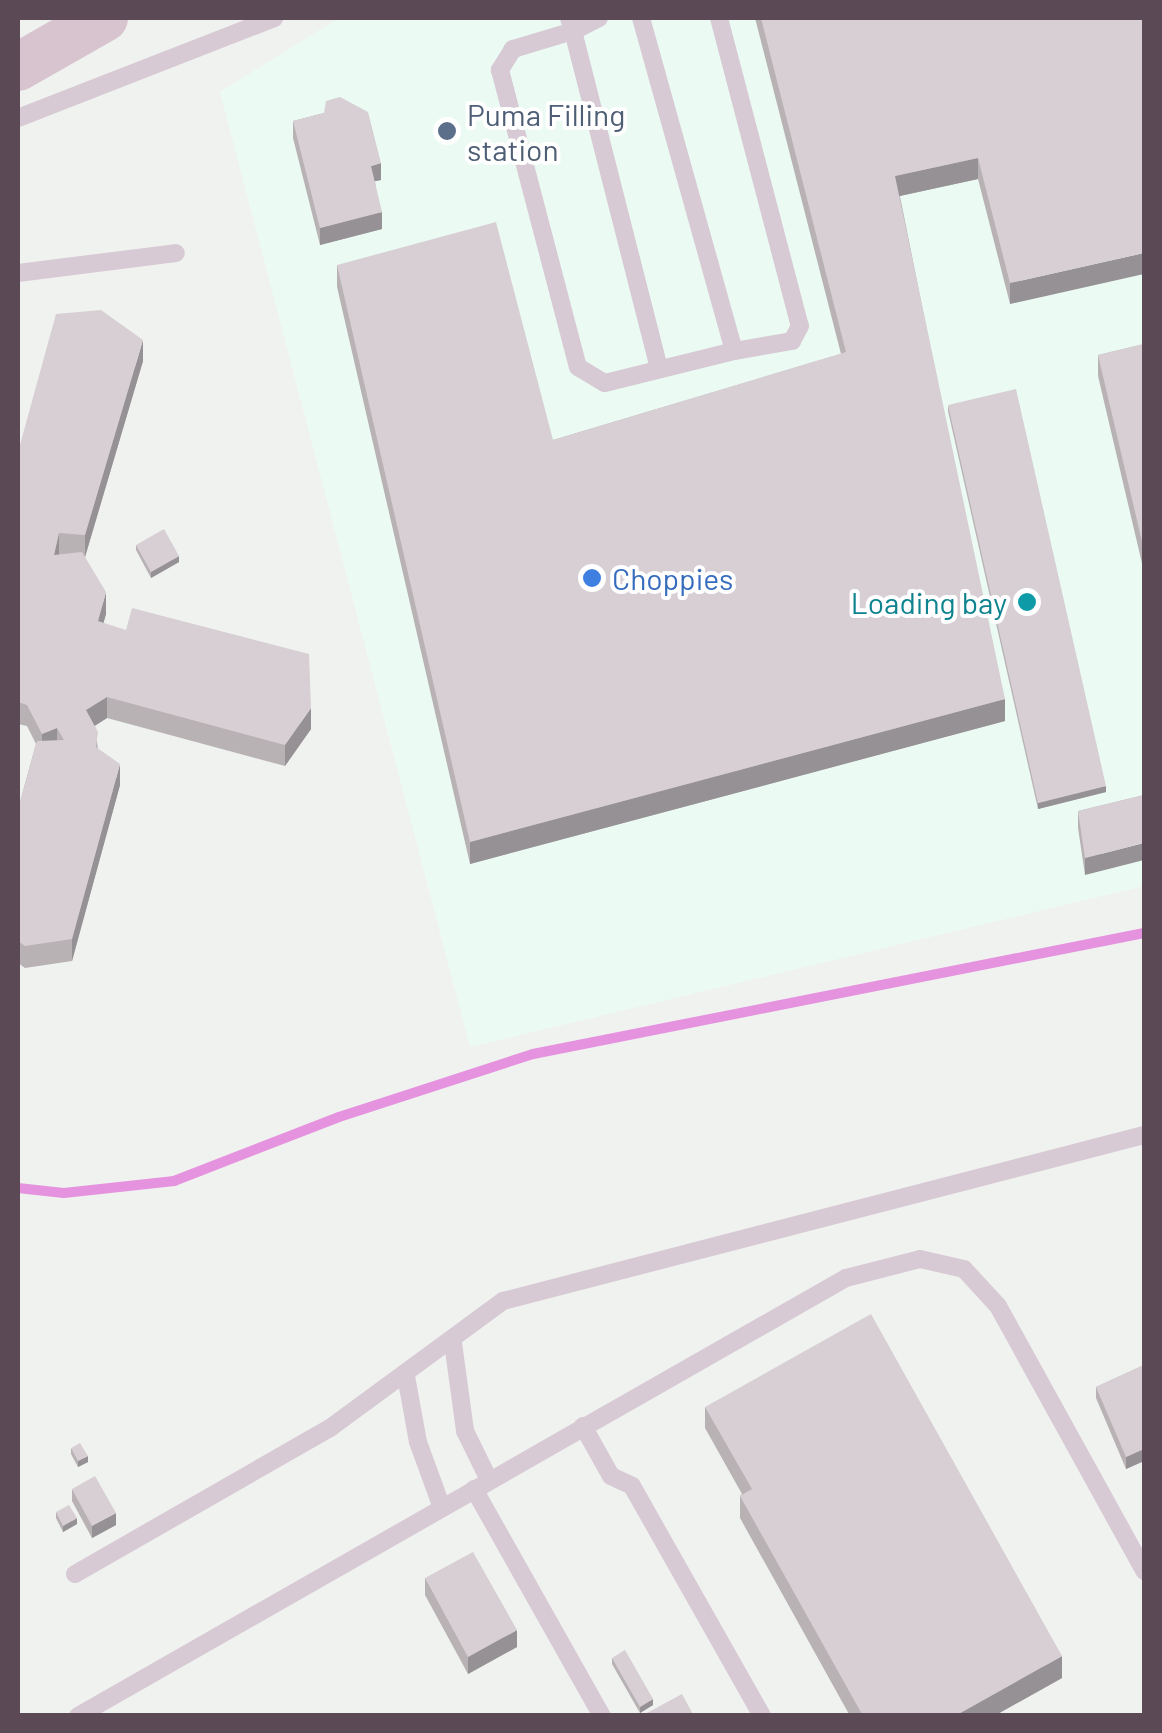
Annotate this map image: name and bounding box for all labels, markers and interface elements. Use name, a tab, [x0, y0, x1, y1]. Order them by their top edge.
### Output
place label: Puma Filling station	[467, 96, 625, 166]
marker: Puma Filling station	[436, 120, 458, 142]
place label: Choppies	[612, 560, 733, 596]
marker: Choppies	[581, 567, 603, 589]
place label: Loading bay	[851, 584, 1007, 620]
marker: Loading bay	[1016, 591, 1038, 613]

